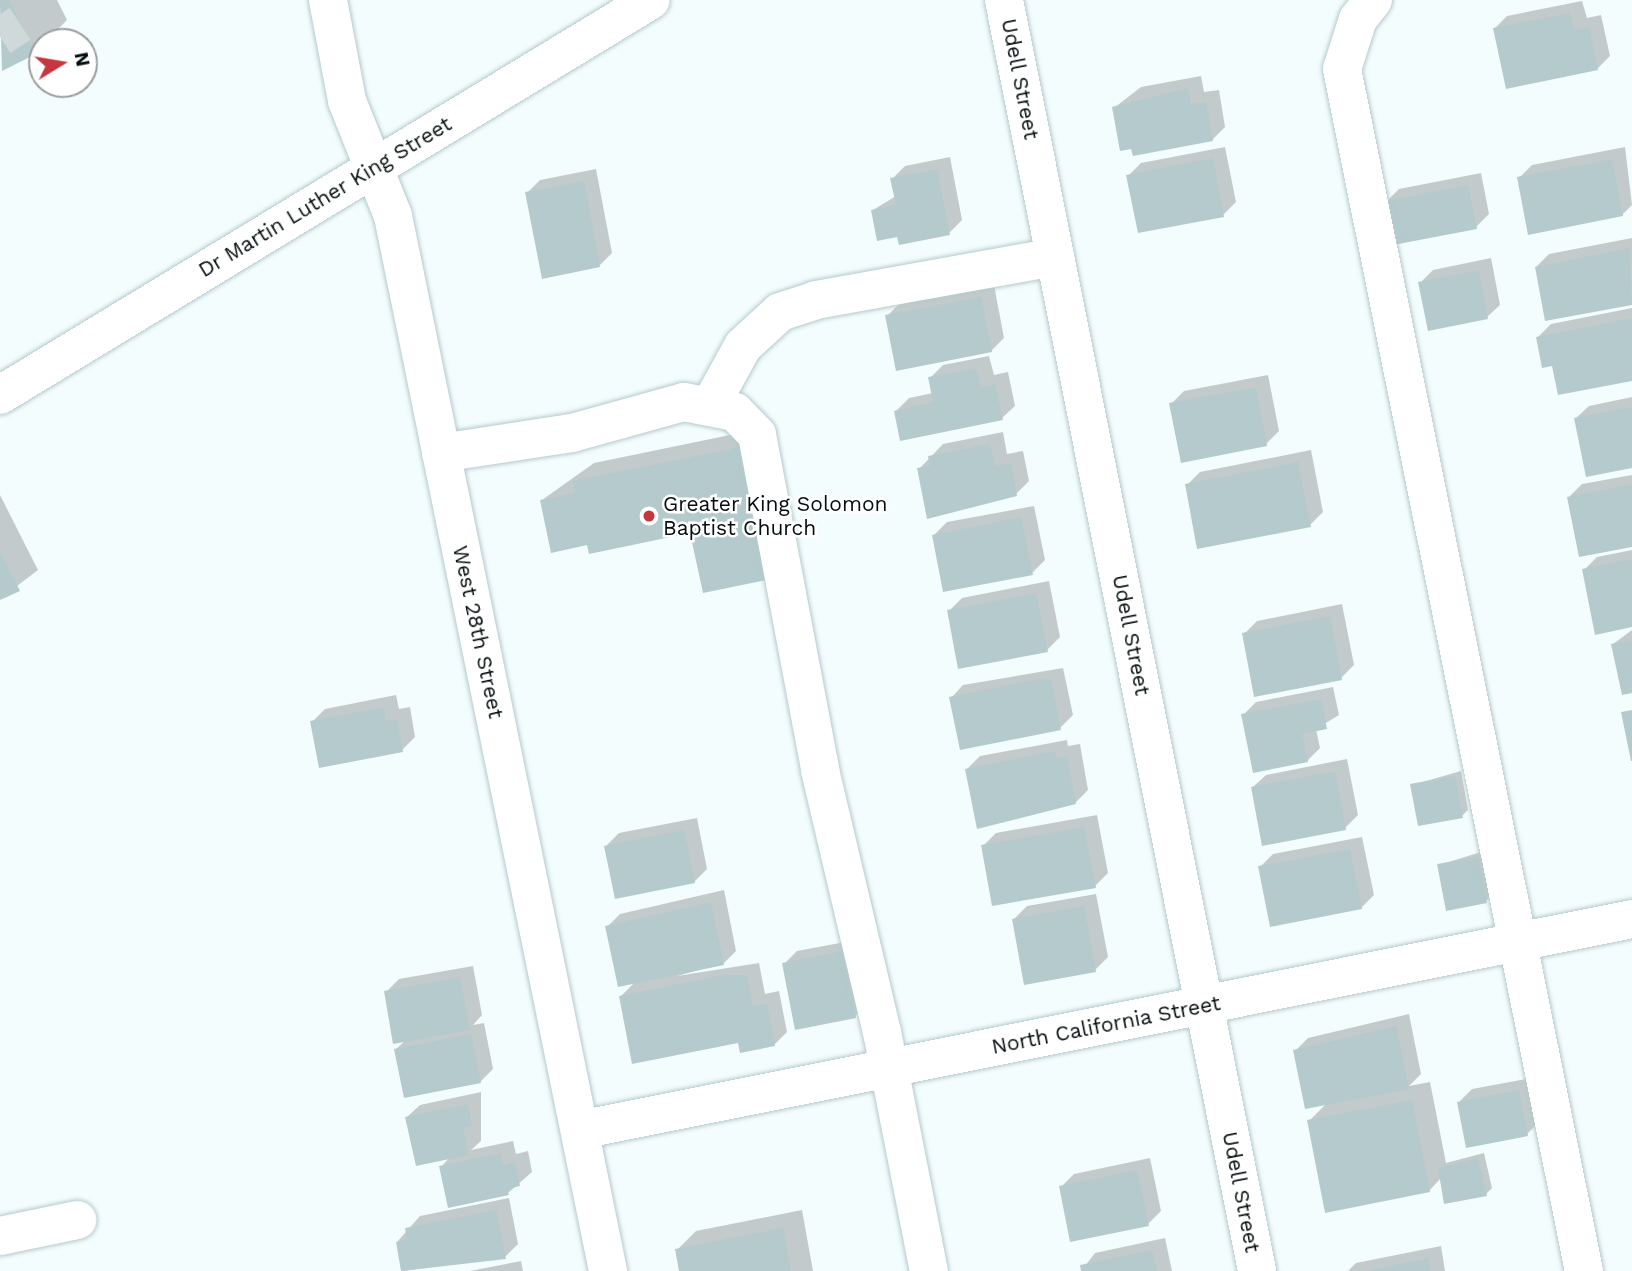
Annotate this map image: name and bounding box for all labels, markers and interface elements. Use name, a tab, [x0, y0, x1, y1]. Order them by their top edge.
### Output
street label: Udell Street	[996, 16, 1044, 142]
north arrow	[28, 28, 98, 98]
text: N	[70, 50, 95, 68]
street label: Dr Martin Luther King Street	[193, 111, 457, 283]
place label: Greater King Solomon Baptist Church	[663, 491, 888, 541]
marker: Greater King Solomon Baptist Church	[641, 508, 657, 524]
street label: West 28th Street	[447, 543, 509, 721]
street label: Udell Street	[1107, 572, 1155, 698]
street label: North California Street	[989, 990, 1223, 1060]
street label: Udell Street	[1217, 1129, 1265, 1255]

